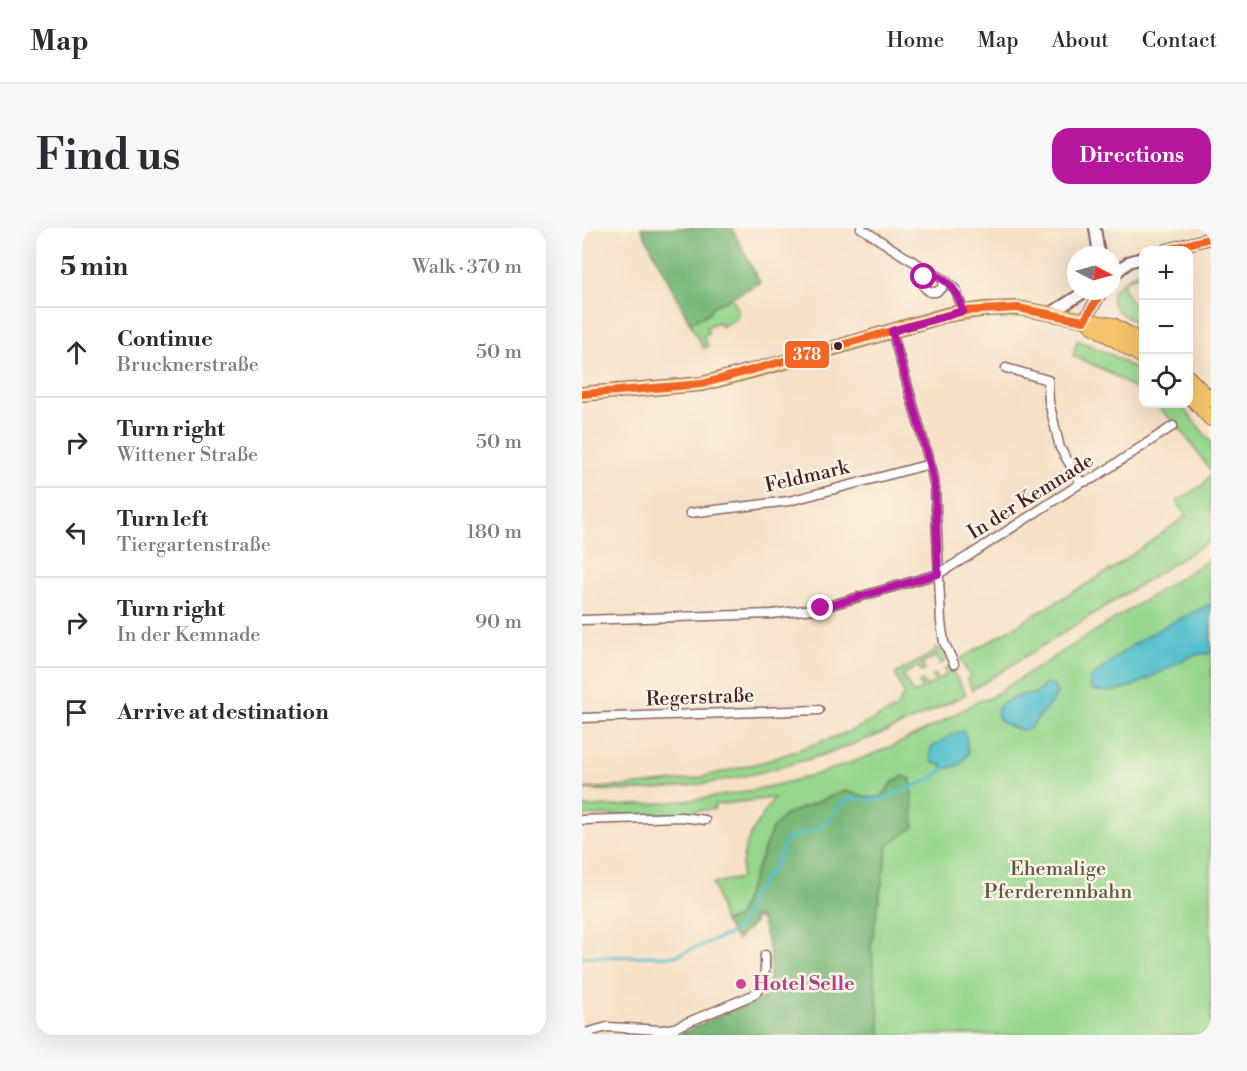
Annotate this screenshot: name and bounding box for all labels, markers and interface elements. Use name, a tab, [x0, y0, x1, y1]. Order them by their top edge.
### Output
text: Map	[30, 24, 89, 59]
text: Home	[887, 28, 944, 54]
text: Map	[977, 28, 1019, 54]
text: About	[1052, 28, 1109, 54]
text: Contact	[1142, 28, 1217, 54]
button: Directions	[1052, 128, 1211, 184]
text: Find us	[36, 130, 180, 183]
north arrow	[1067, 246, 1121, 300]
map controls	[1139, 246, 1193, 408]
button: +	[1139, 246, 1193, 300]
text: 5 min	[60, 251, 128, 283]
text: Walk · 370 m	[412, 255, 522, 280]
route start	[910, 263, 936, 289]
button: −	[1139, 300, 1193, 354]
text: Continue	[117, 326, 213, 353]
icon: ahead	[60, 336, 93, 369]
text: 50 m	[476, 340, 522, 365]
line badge: 378	[784, 340, 830, 369]
unlabelled marker	[832, 340, 844, 352]
text: 378	[793, 345, 821, 365]
text: Brucknerstraße	[117, 353, 259, 378]
button: locate	[1139, 354, 1193, 408]
text: Turn right	[117, 416, 225, 443]
icon: right	[60, 426, 93, 459]
text: 50 m	[476, 430, 522, 455]
text: Wittener Straße	[117, 443, 258, 468]
street label: In der Kemnade	[964, 448, 1098, 546]
street label: Feldmark	[762, 455, 853, 499]
text: Turn left	[117, 506, 208, 533]
icon: left	[60, 516, 93, 549]
text: 180 m	[467, 520, 522, 545]
text: Tiergartenstraße	[117, 533, 271, 558]
route end	[807, 594, 833, 620]
text: Turn right	[117, 596, 225, 623]
icon: right	[60, 606, 93, 639]
text: 90 m	[475, 610, 522, 635]
text: In der Kemnade	[117, 623, 260, 648]
street label: Regerstraße	[645, 684, 755, 712]
icon: arrive	[60, 696, 93, 729]
text: Arrive at destination	[117, 699, 329, 726]
park label: Ehemalige Pferderennbahn	[984, 857, 1132, 905]
place label: Hotel Selle	[753, 972, 855, 997]
marker: Hotel Selle	[734, 977, 748, 991]

